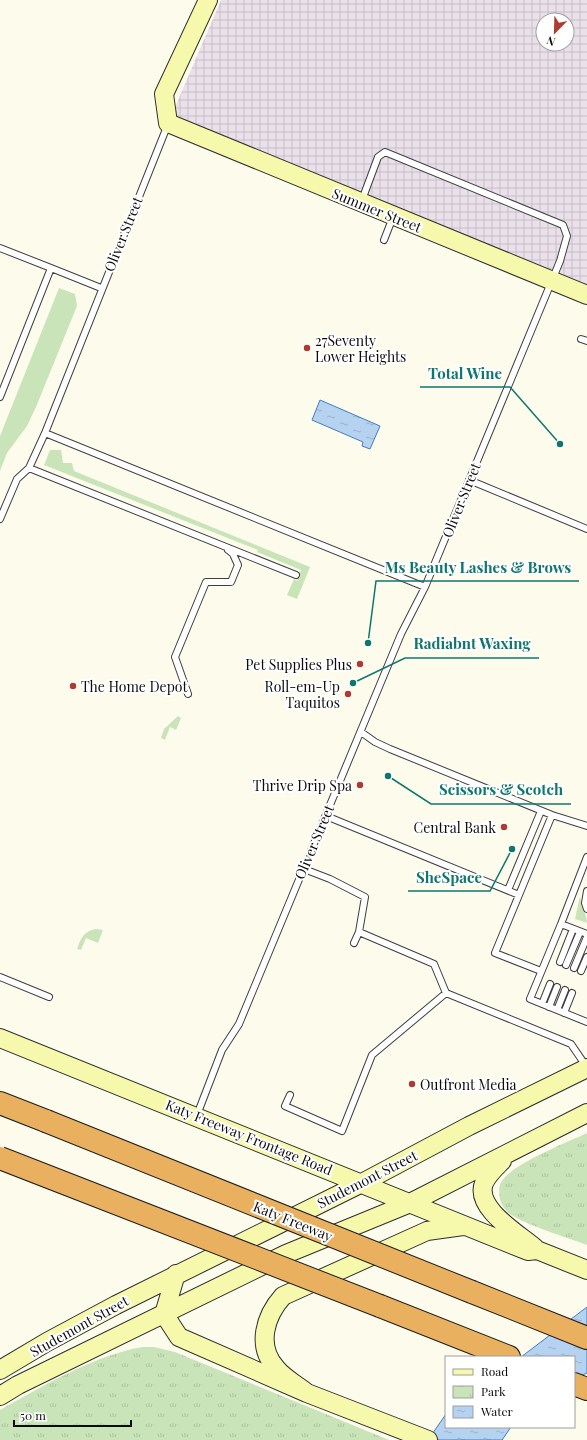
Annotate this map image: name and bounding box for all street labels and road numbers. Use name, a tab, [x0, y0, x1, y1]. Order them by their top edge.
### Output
street label: Summer Street	[330, 183, 425, 237]
street label: Oliver Street	[99, 193, 147, 274]
street label: Oliver Street	[437, 459, 485, 540]
street label: Oliver Street	[290, 801, 339, 882]
street label: Katy Freeway Frontage Road	[163, 1095, 335, 1179]
street label: Studemont Street	[314, 1145, 421, 1212]
street label: Katy Freeway	[251, 1196, 335, 1246]
street label: Studemont Street	[26, 1290, 133, 1361]

